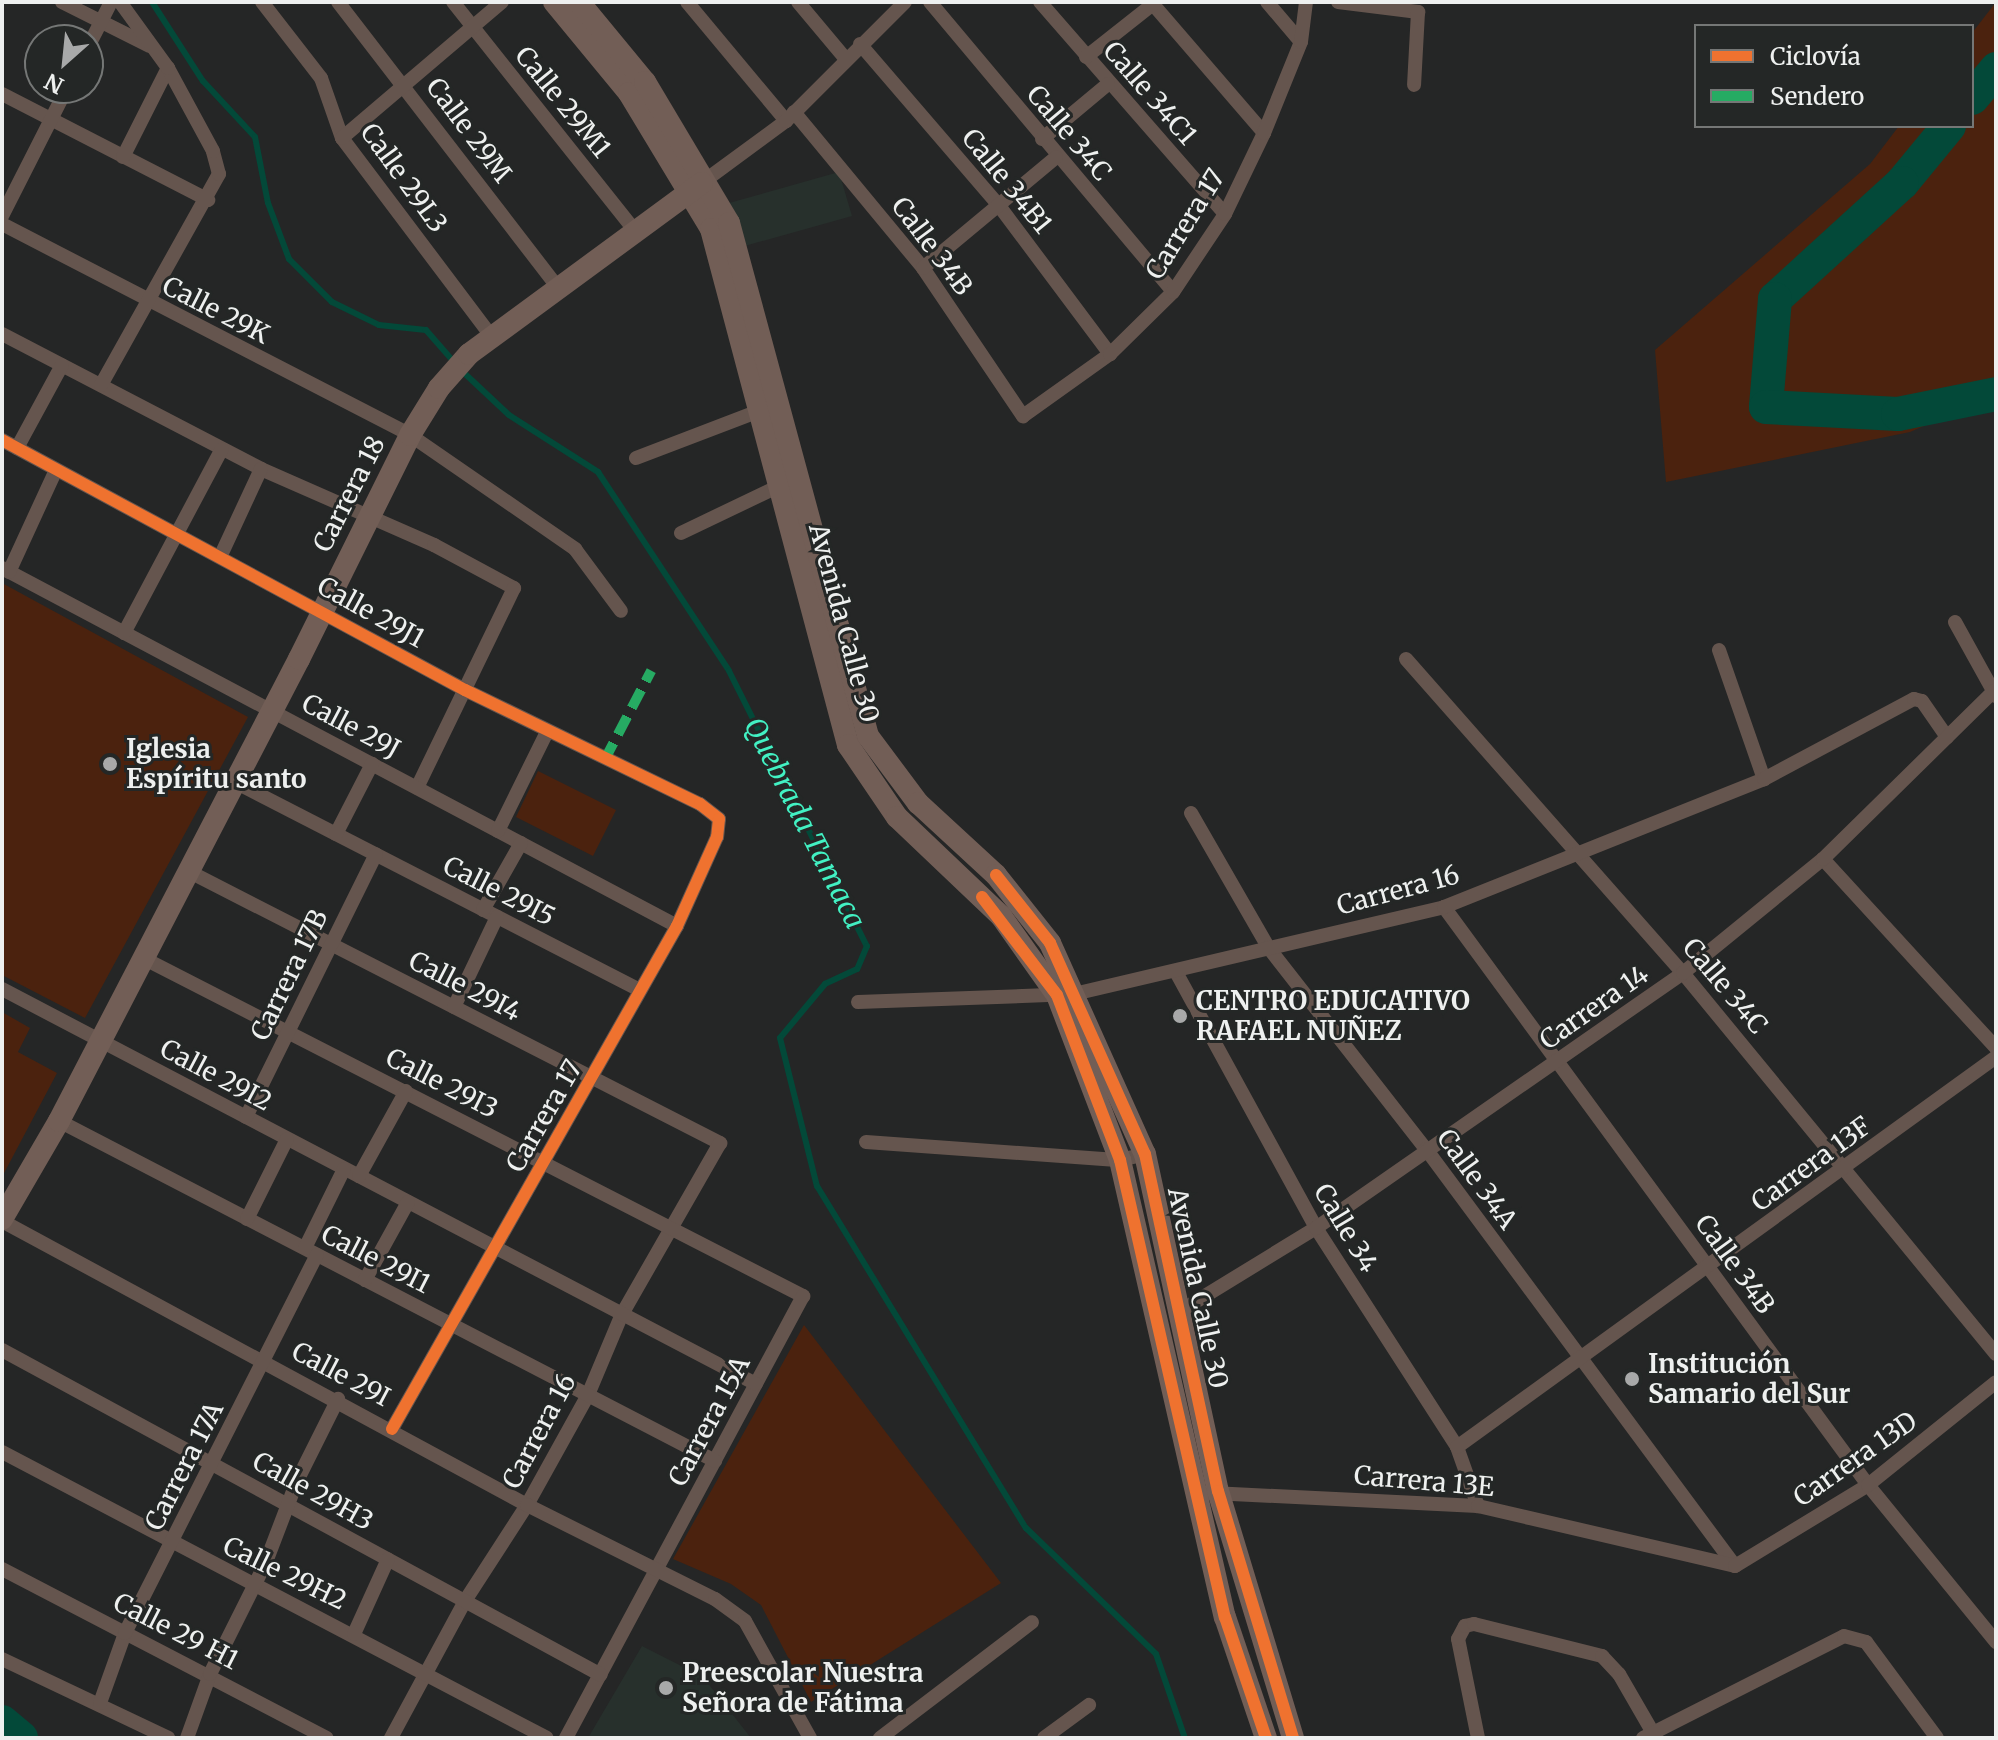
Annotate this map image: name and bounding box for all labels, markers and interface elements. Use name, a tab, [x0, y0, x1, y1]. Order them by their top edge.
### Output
north arrow	[24, 24, 104, 104]
legend	[1694, 24, 1974, 128]
street label: Calle 34C1	[1097, 35, 1203, 151]
street label: Calle 29M1	[509, 40, 617, 164]
text: Ciclovía	[1770, 41, 1861, 72]
text: N	[40, 67, 68, 100]
street label: Calle 29M	[420, 72, 518, 188]
street label: Calle 34C	[1020, 79, 1118, 187]
text: Sendero	[1770, 81, 1864, 112]
street label: Calle 29L3	[354, 117, 454, 239]
street label: Calle 34B1	[955, 122, 1059, 240]
street label: Carrera 17	[1139, 163, 1231, 285]
street label: Calle 34B	[885, 191, 979, 301]
street label: Calle 29K	[157, 270, 275, 350]
street label: Carrera 18	[307, 431, 391, 557]
street label: Avenida Calle 30	[802, 520, 886, 726]
street label: Calle 29J1	[312, 570, 430, 654]
street label: Calle 29J	[297, 687, 405, 765]
water label: Quebrada Tamaca	[737, 712, 873, 934]
place label: Iglesia Espíritu santo	[126, 733, 307, 794]
marker: Iglesia Espíritu santo	[101, 755, 119, 773]
street label: Calle 29I5	[438, 850, 560, 932]
street label: Carrera 16	[1333, 859, 1463, 921]
street label: Carrera 17B	[244, 905, 334, 1045]
street label: Calle 34C	[1676, 932, 1774, 1040]
street label: Calle 29I4	[404, 945, 526, 1027]
street label: Carrera 14	[1534, 958, 1654, 1056]
place label: CENTRO EDUCATIVO RAFAEL NUÑEZ	[1196, 985, 1470, 1046]
marker: CENTRO EDUCATIVO RAFAEL NUÑEZ	[1171, 1007, 1189, 1025]
street label: Calle 29I2	[155, 1033, 277, 1117]
street label: Calle 29I3	[381, 1042, 503, 1124]
street label: Carrera 17	[499, 1054, 589, 1178]
street label: Carrera 13F	[1745, 1110, 1877, 1218]
street label: Calle 34A	[1430, 1123, 1524, 1235]
street label: Calle 34	[1307, 1178, 1385, 1278]
street label: Avenida Calle 30	[1161, 1185, 1235, 1391]
street label: Calle 34B	[1689, 1209, 1781, 1319]
street label: Calle 29I1	[316, 1218, 436, 1300]
street label: Calle 29I	[287, 1335, 395, 1413]
place label: Institución Samario del Sur	[1648, 1348, 1850, 1410]
street label: Carrera 15A	[662, 1351, 756, 1491]
street label: Carrera 16	[496, 1368, 582, 1494]
marker: Institución Samario del Sur	[1623, 1370, 1641, 1388]
street label: Carrera 17A	[138, 1397, 230, 1535]
street label: Carrera 13D	[1787, 1405, 1923, 1513]
street label: Calle 29H3	[247, 1445, 379, 1537]
street label: Carrera 13E	[1353, 1459, 1495, 1503]
street label: Calle 29H2	[218, 1530, 352, 1616]
street label: Calle 29 H1	[108, 1586, 244, 1676]
place label: Preescolar Nuestra Señora de Fátima	[682, 1657, 923, 1718]
marker: Preescolar Nuestra Señora de Fátima	[657, 1679, 675, 1697]

